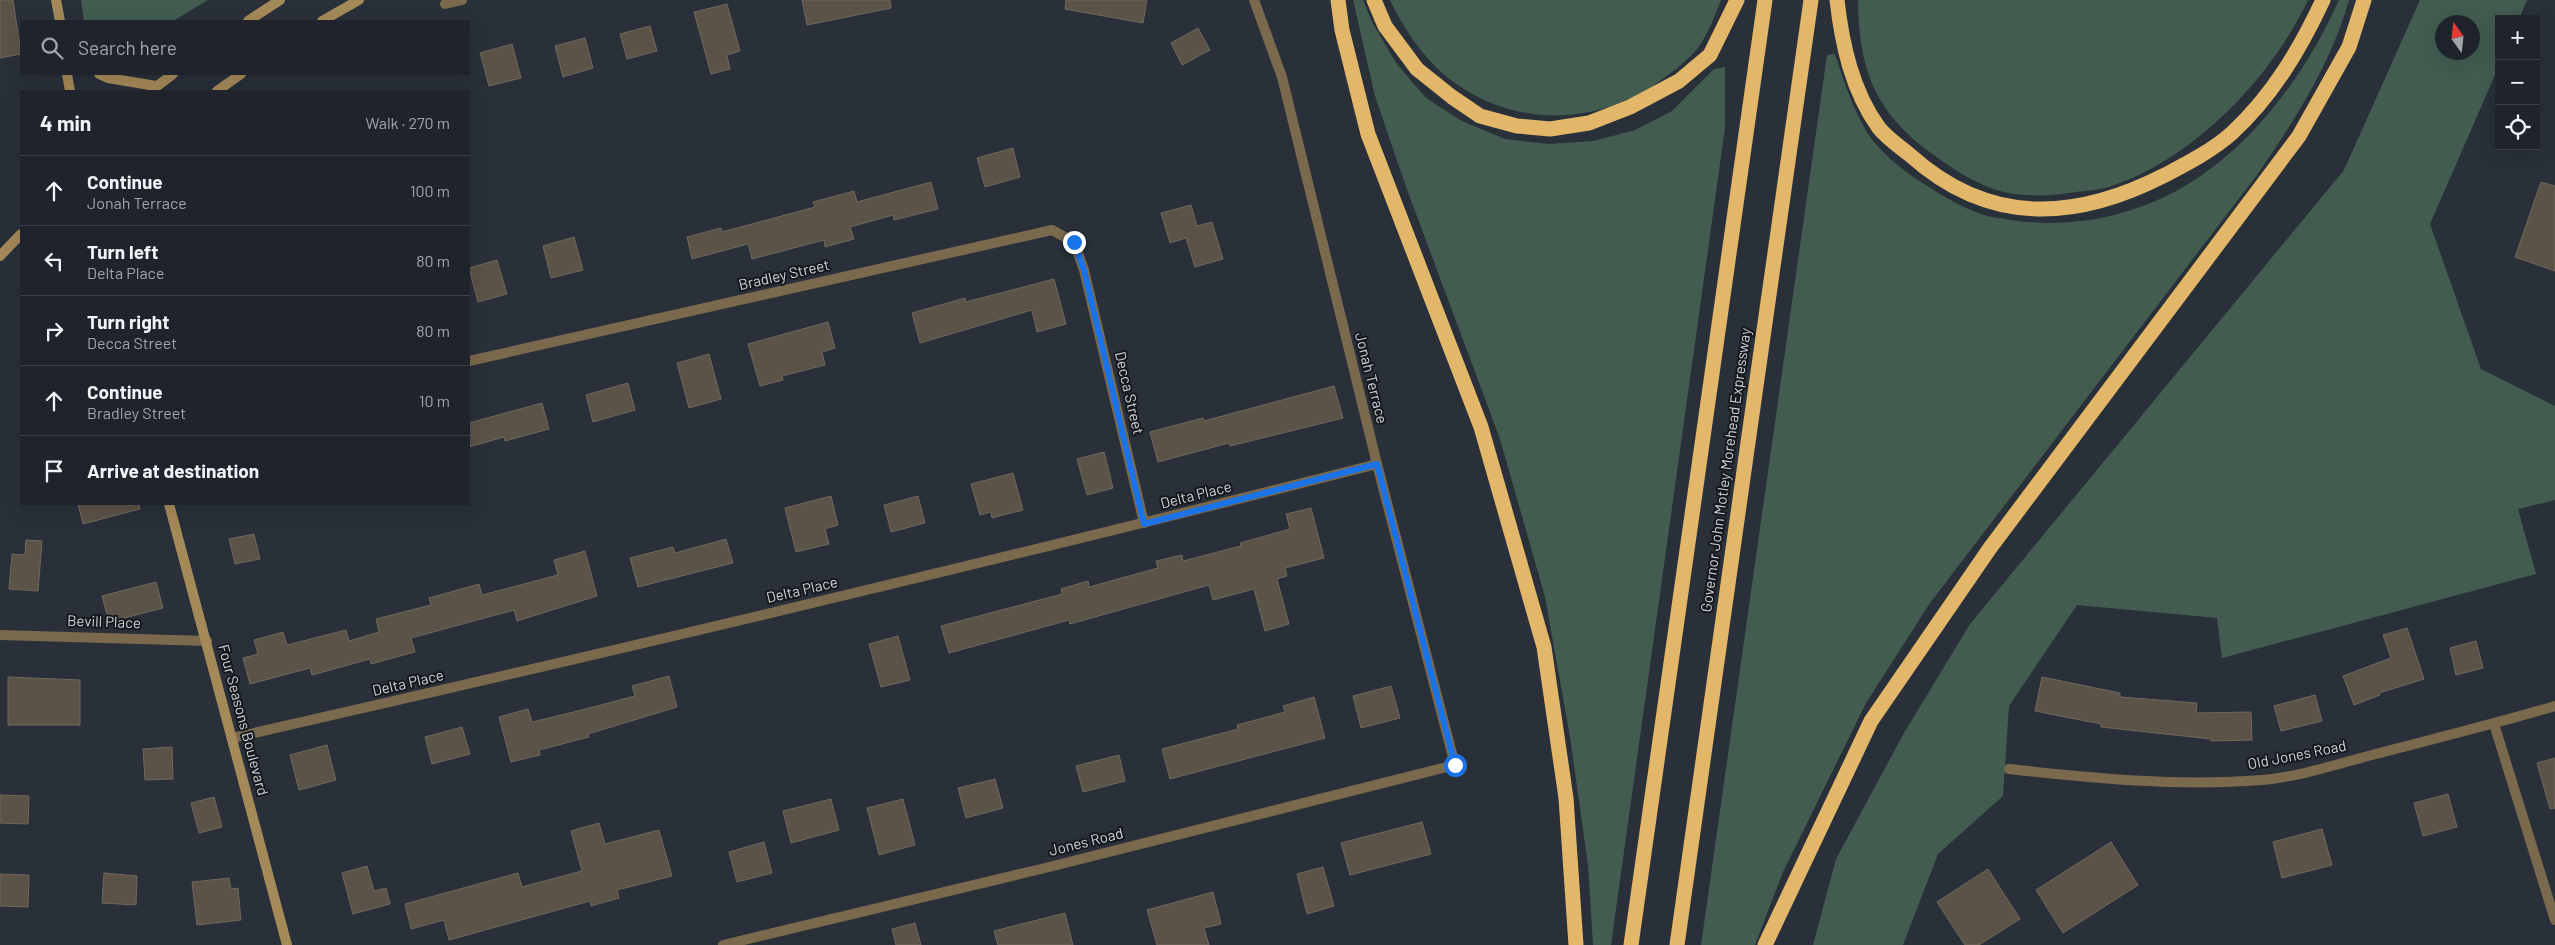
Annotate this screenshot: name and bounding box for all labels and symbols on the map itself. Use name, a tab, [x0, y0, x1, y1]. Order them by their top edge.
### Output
north arrow	[2435, 15, 2480, 60]
route end	[1063, 231, 1086, 254]
street label: Bradley Street	[737, 255, 831, 293]
street label: Governor John Motley Morehead Expressway	[1696, 326, 1754, 613]
street label: Jonah Terrace	[1352, 330, 1392, 425]
street label: Decca Street	[1112, 350, 1148, 436]
street label: Delta Place	[1158, 477, 1233, 512]
street label: Delta Place	[764, 572, 839, 606]
street label: Bevill Place	[67, 611, 141, 631]
street label: Four Seasons Boulevard	[215, 642, 273, 797]
street label: Delta Place	[370, 665, 445, 699]
street label: Old Jones Road	[2246, 736, 2348, 772]
route start	[1444, 754, 1467, 777]
street label: Jones Road	[1047, 823, 1125, 859]

